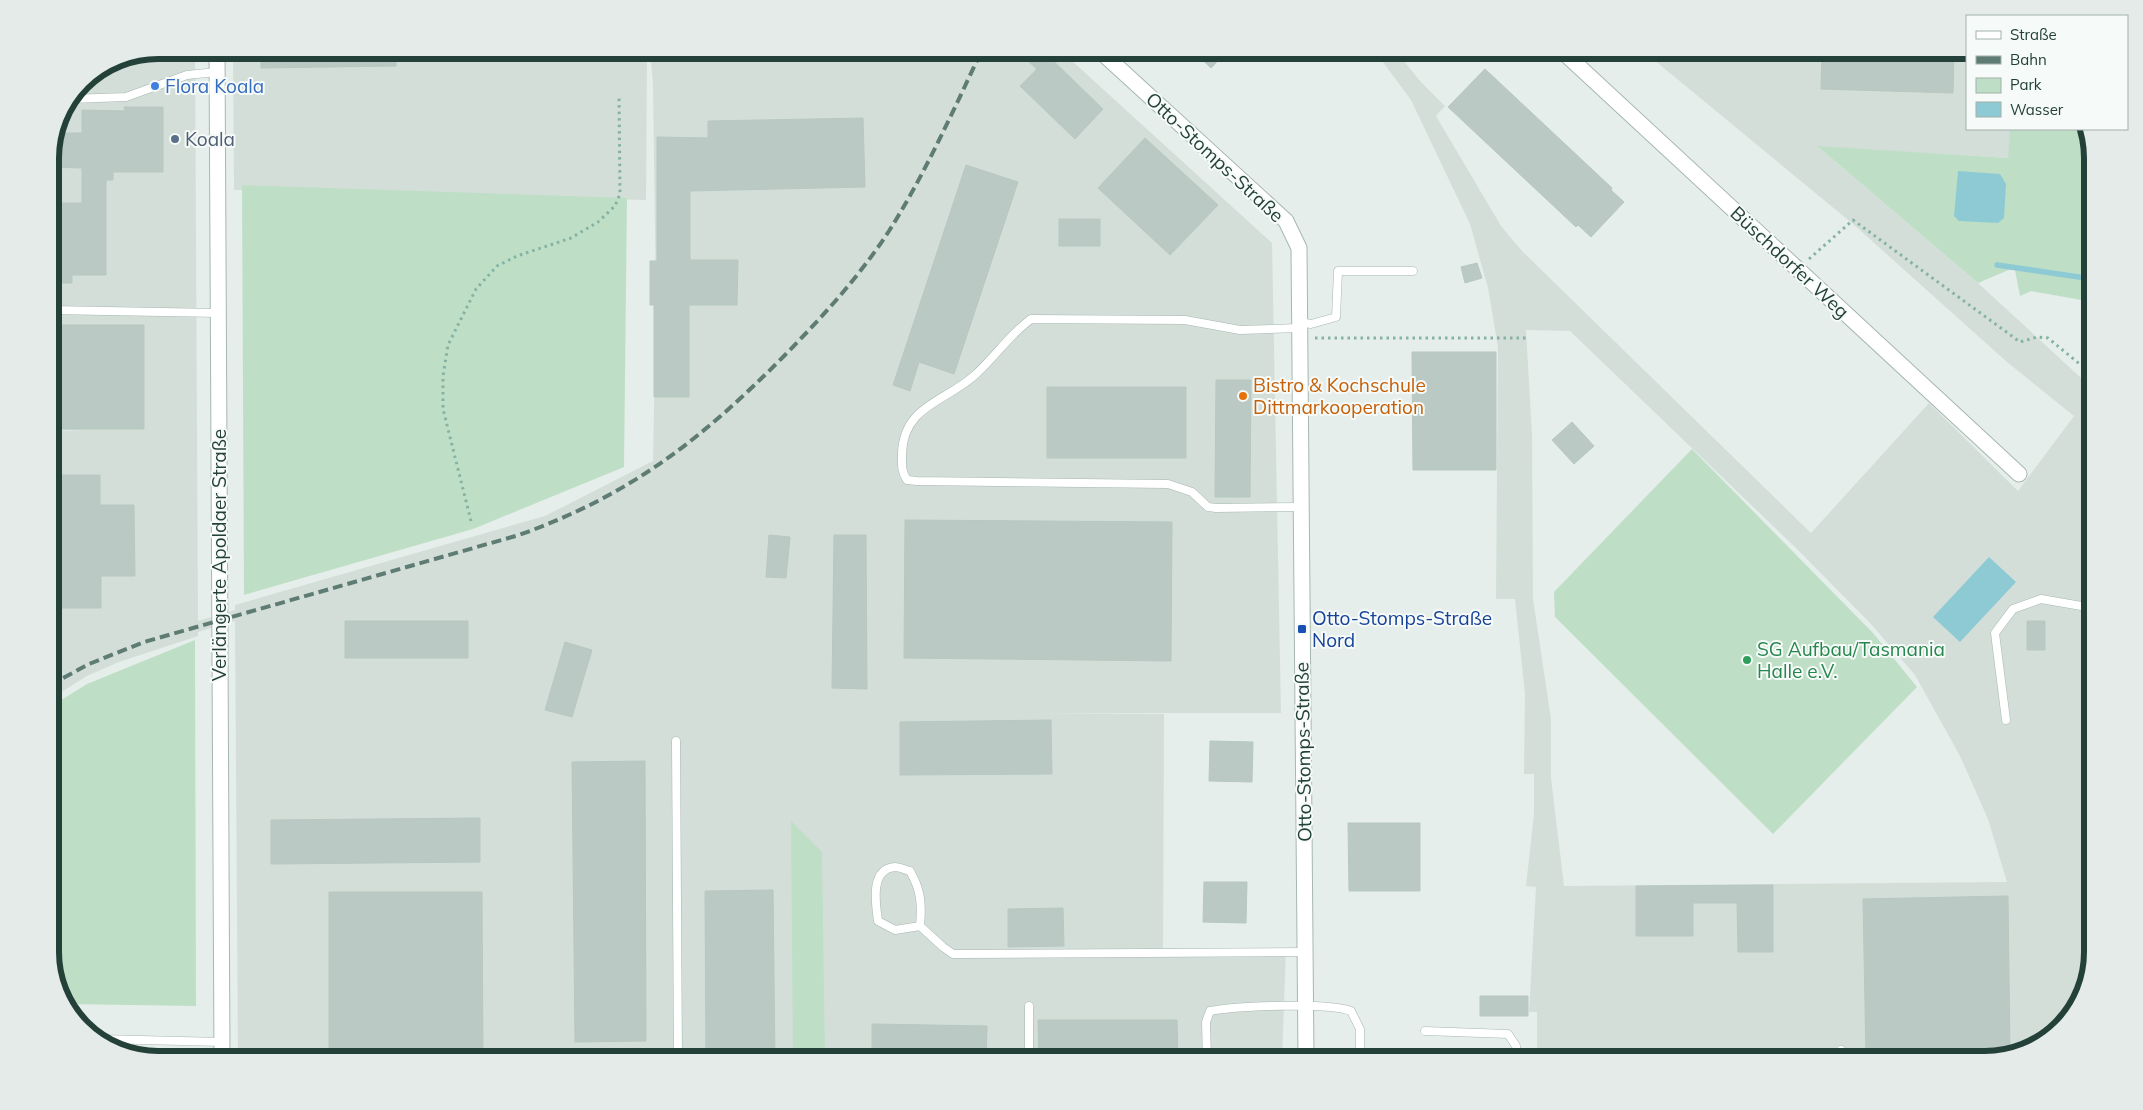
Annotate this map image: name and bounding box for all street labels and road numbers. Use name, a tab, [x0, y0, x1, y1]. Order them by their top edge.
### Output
street label: Otto-Stomps-Straße	[1141, 87, 1289, 227]
street label: Büschdorfer Weg	[1726, 201, 1854, 323]
street label: Verlängerte Apoldaer Straße	[207, 429, 231, 681]
street label: Otto-Stomps-Straße	[1289, 662, 1317, 842]

